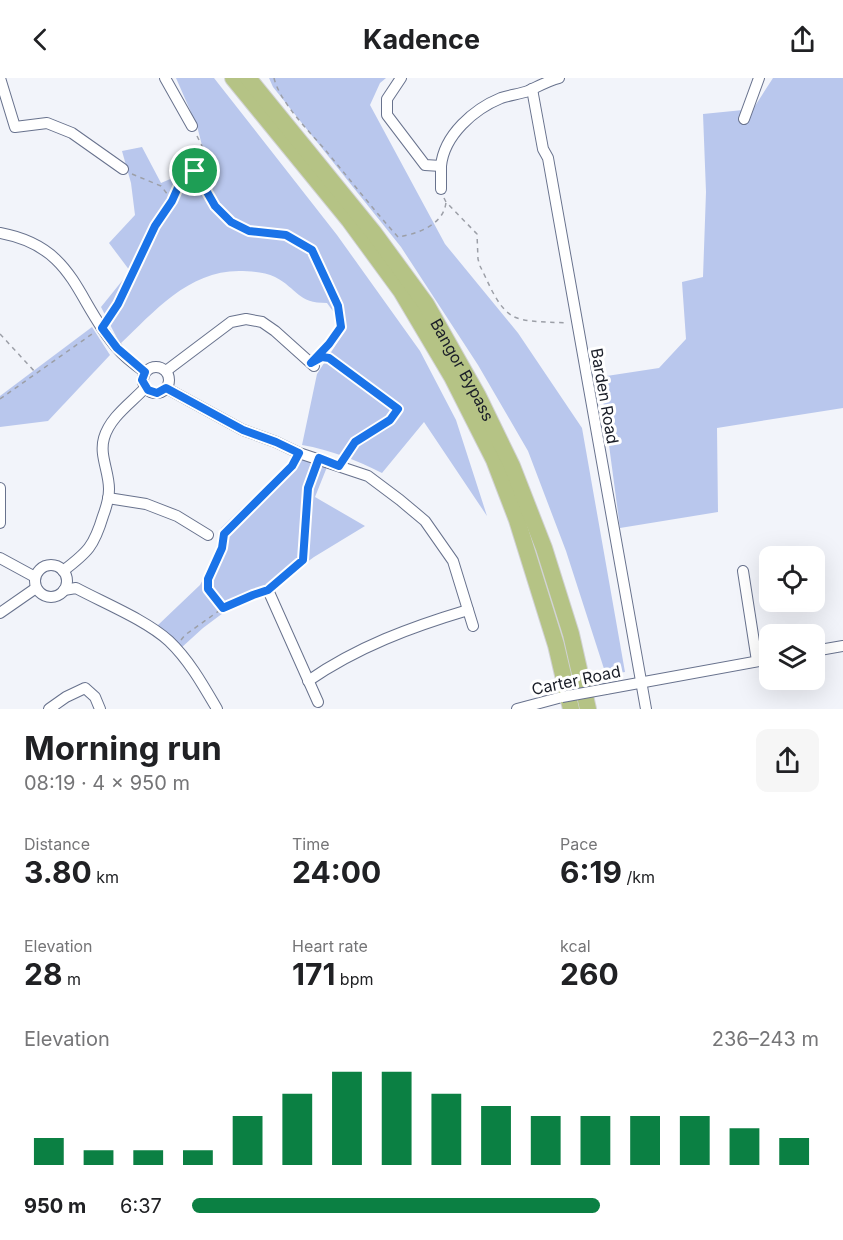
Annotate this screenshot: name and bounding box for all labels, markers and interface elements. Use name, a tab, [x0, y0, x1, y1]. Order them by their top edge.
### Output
icon: back	[24, 23, 57, 56]
text: Kadence	[363, 23, 480, 56]
icon: share	[786, 23, 819, 56]
pin	[169, 145, 220, 196]
icon: arrive	[178, 154, 211, 187]
street label: Bangor Bypass	[426, 315, 499, 424]
street label: Barden Road	[587, 347, 623, 445]
map controls	[759, 546, 825, 690]
button: locate	[759, 546, 825, 612]
button: layers	[759, 624, 825, 690]
street label: Carter Road	[530, 661, 622, 699]
text: Morning run	[24, 728, 222, 768]
button: share	[756, 729, 819, 792]
text: 08:19 · 4 × 950 m	[24, 771, 190, 795]
text: Distance	[24, 834, 90, 854]
text: Time	[292, 834, 330, 854]
text: Pace	[560, 834, 598, 854]
text: 3.80	[24, 854, 92, 890]
text: 24:00	[292, 854, 381, 890]
text: 6:19	[560, 854, 622, 890]
text: km	[92, 867, 119, 887]
text: /km	[622, 867, 655, 887]
text: Elevation	[24, 936, 93, 956]
text: Heart rate	[292, 936, 368, 956]
text: kcal	[560, 936, 591, 956]
text: 28	[24, 956, 62, 992]
text: 171	[292, 956, 335, 992]
text: 260	[560, 956, 619, 992]
text: m	[62, 969, 81, 989]
text: bpm	[335, 969, 373, 989]
text: Elevation	[24, 1027, 110, 1051]
text: 236–243 m	[712, 1027, 819, 1051]
text: 950 m	[24, 1194, 86, 1218]
text: 6:37	[120, 1194, 162, 1218]

